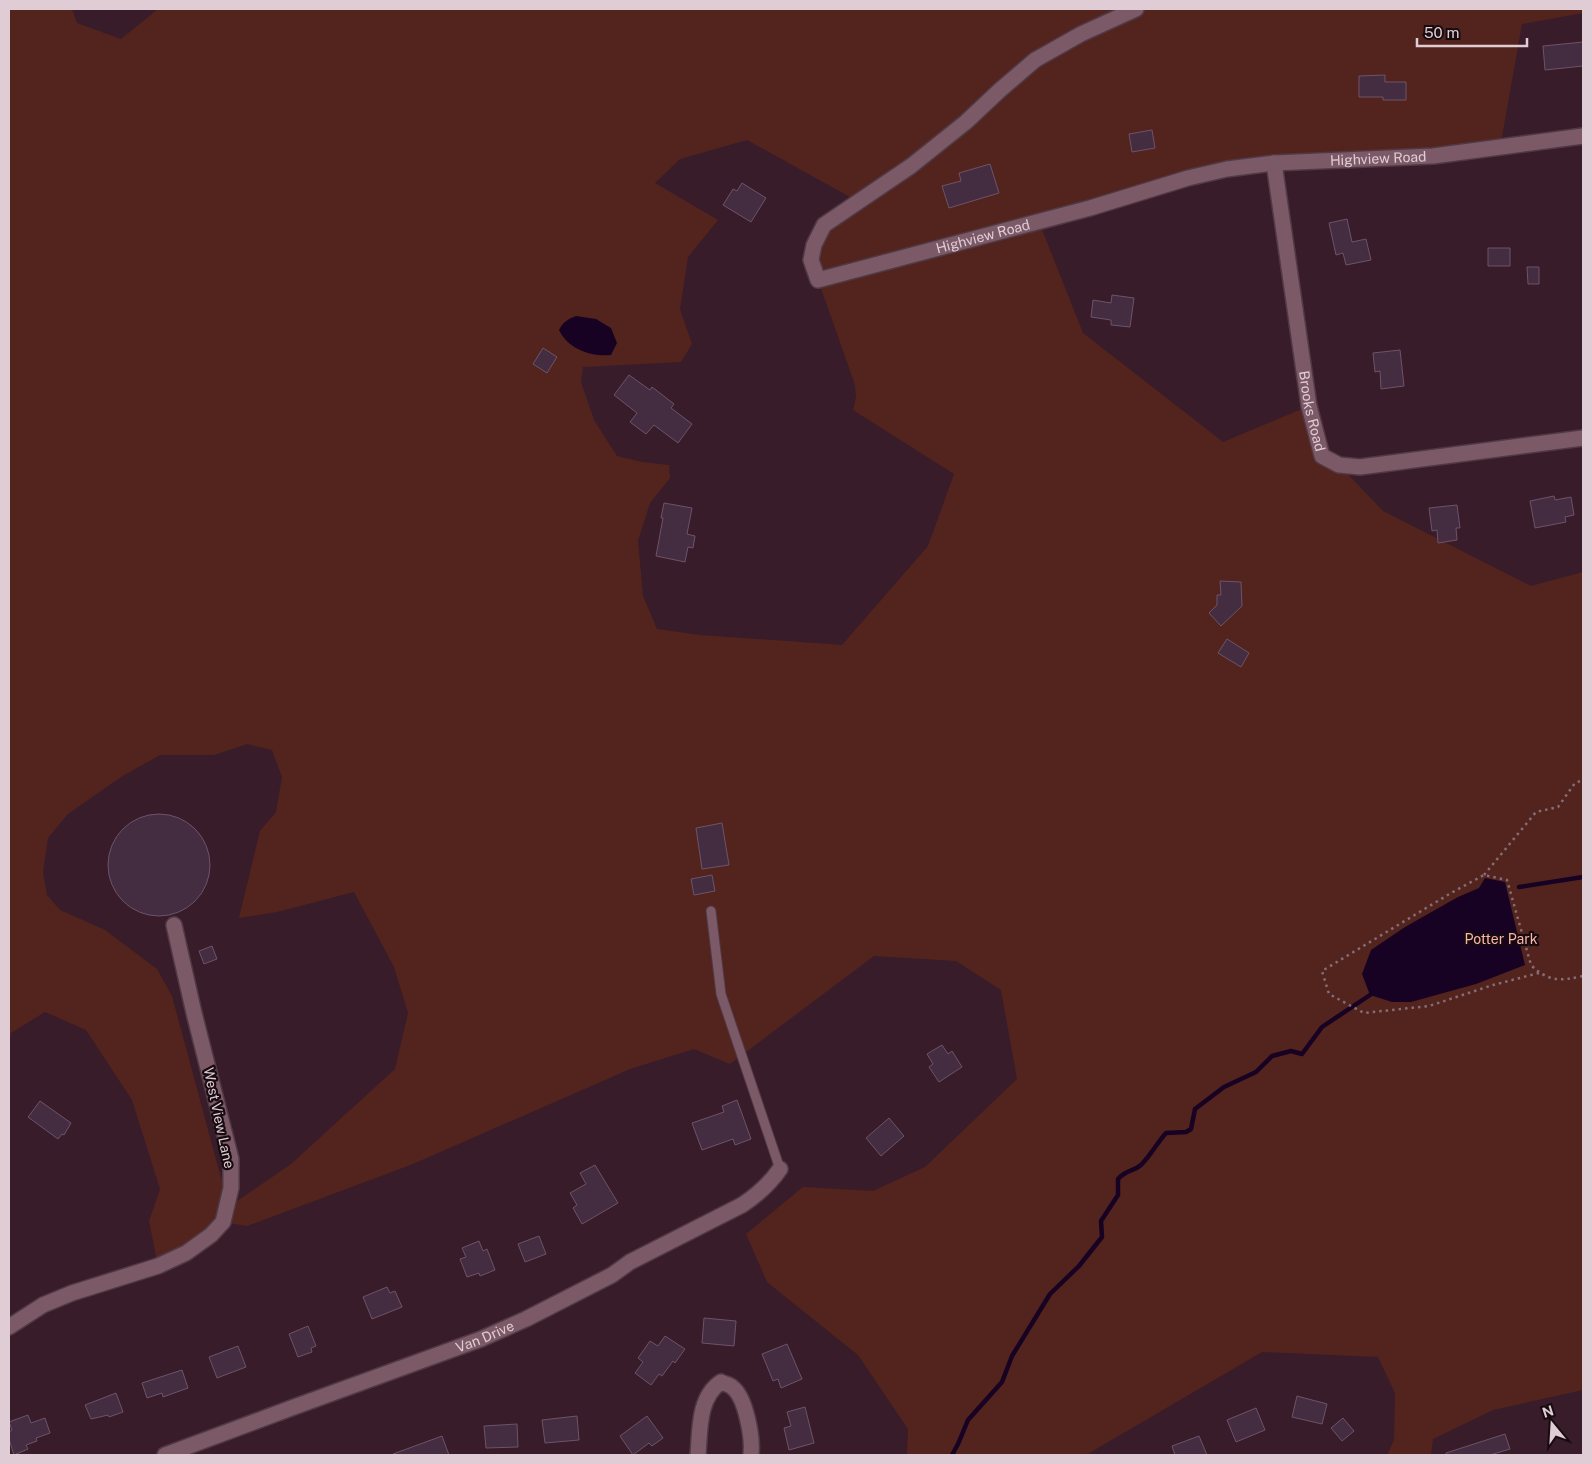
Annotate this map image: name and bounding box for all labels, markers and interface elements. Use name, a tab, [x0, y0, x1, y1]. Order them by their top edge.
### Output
scale bar	[1417, 15, 1527, 47]
text: 50 m	[1424, 24, 1459, 41]
street label: Highview Road	[1330, 148, 1427, 169]
street label: Highview Road	[934, 216, 1032, 256]
street label: Brooks Road	[1296, 370, 1328, 453]
park label: Potter Park	[1464, 931, 1538, 947]
street label: West View Lane	[201, 1066, 238, 1170]
street label: Van Drive	[453, 1317, 516, 1356]
north arrow	[1527, 1399, 1577, 1449]
text: N	[1540, 1402, 1556, 1421]

